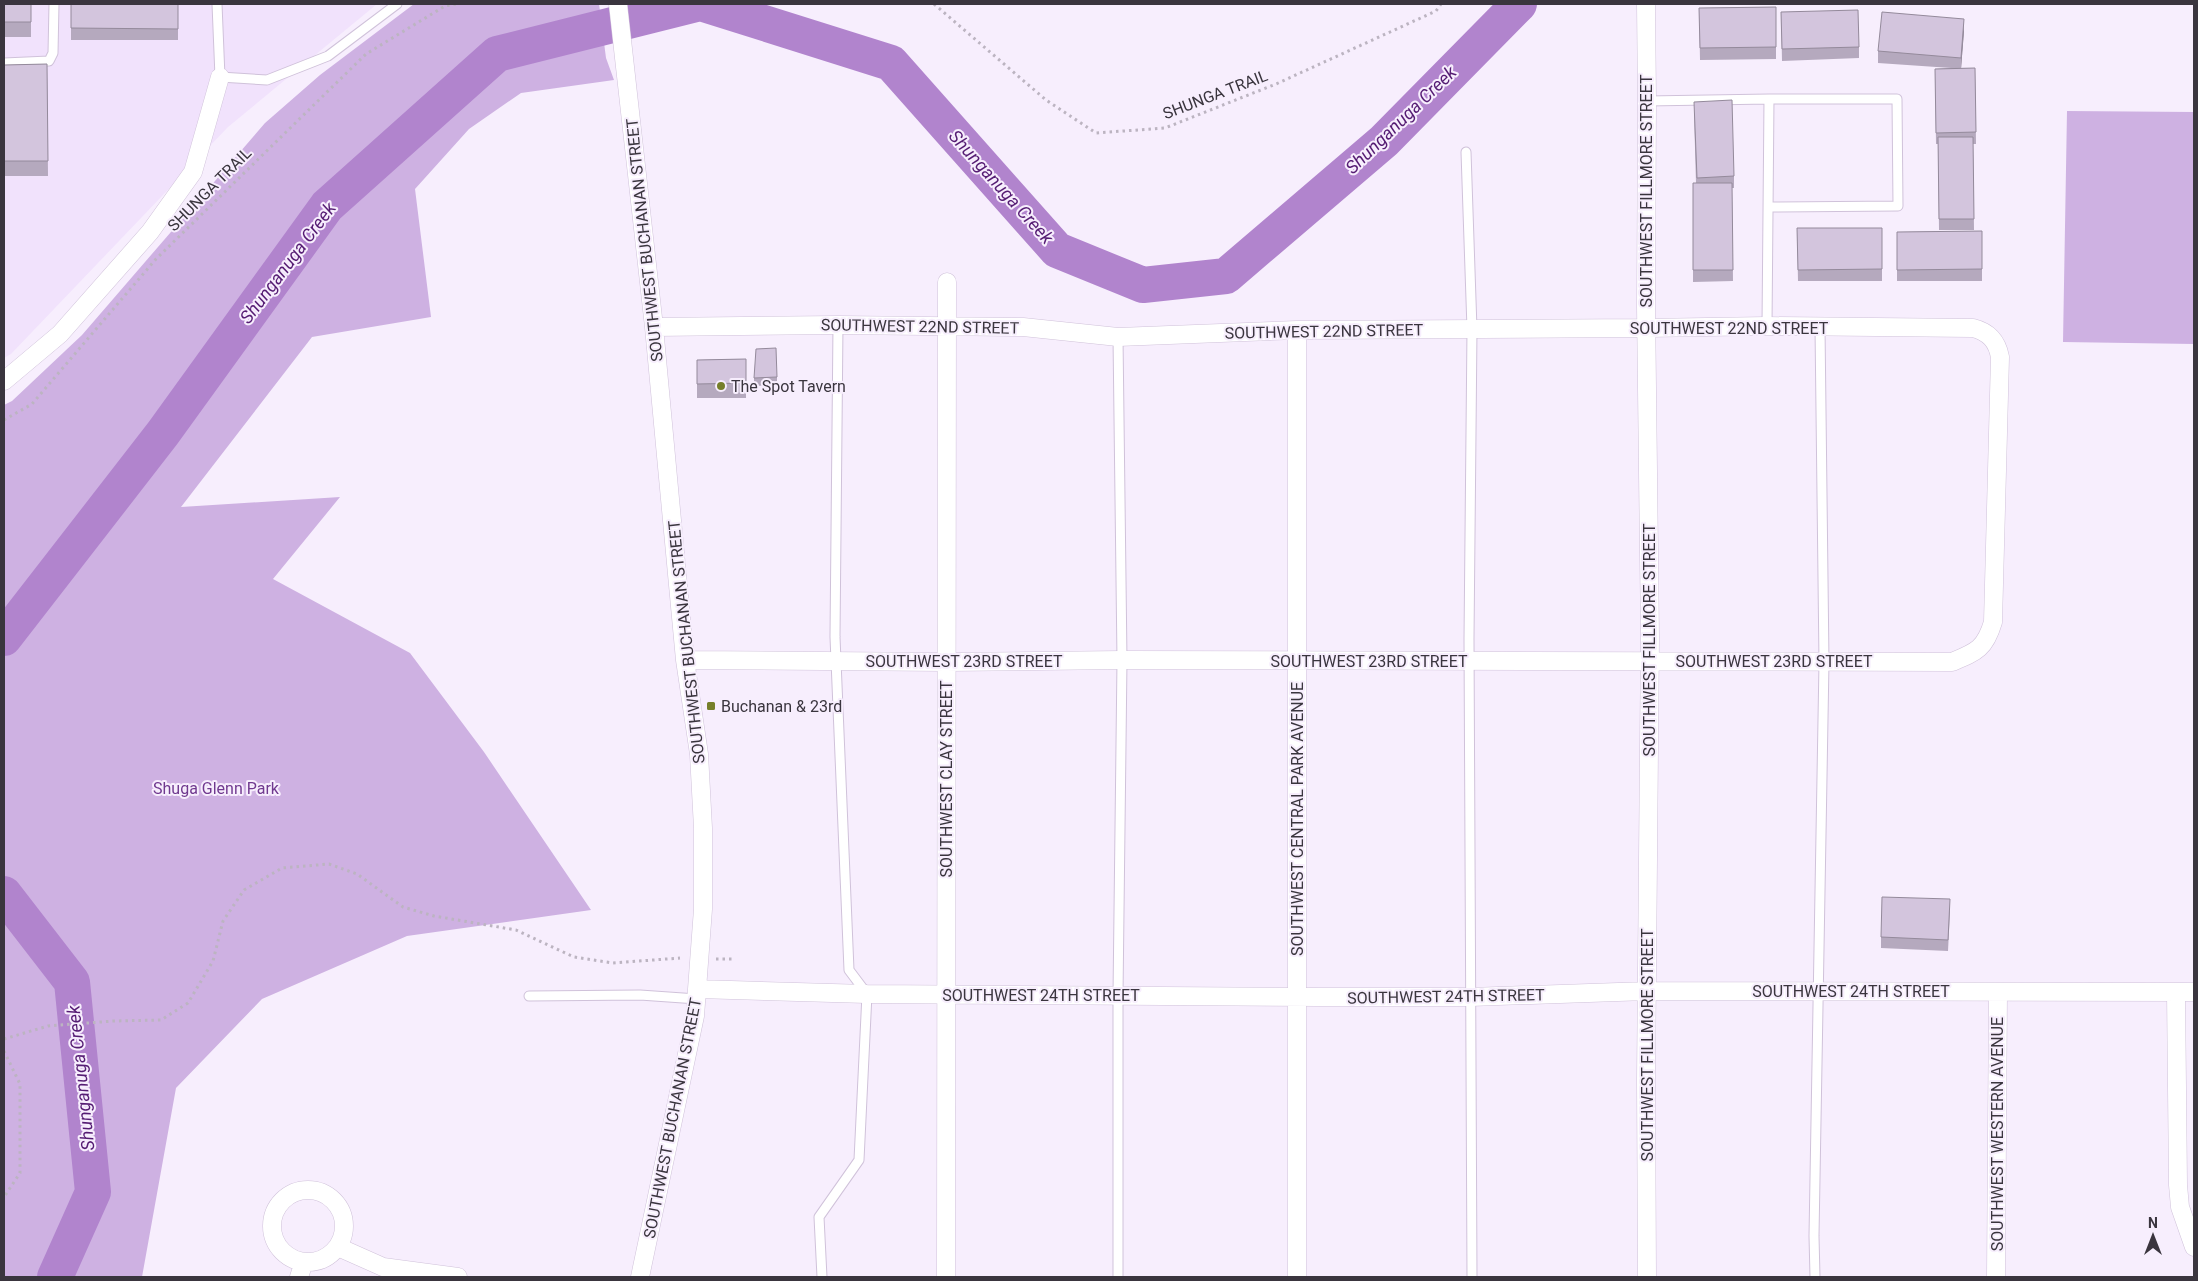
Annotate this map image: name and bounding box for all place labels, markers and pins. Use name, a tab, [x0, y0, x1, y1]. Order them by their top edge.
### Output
place label: The Spot Tavern	[731, 377, 846, 396]
marker: The Spot Tavern	[715, 380, 727, 392]
place label: Buchanan & 23rd	[721, 697, 842, 716]
marker: Buchanan & 23rd	[705, 700, 717, 712]

